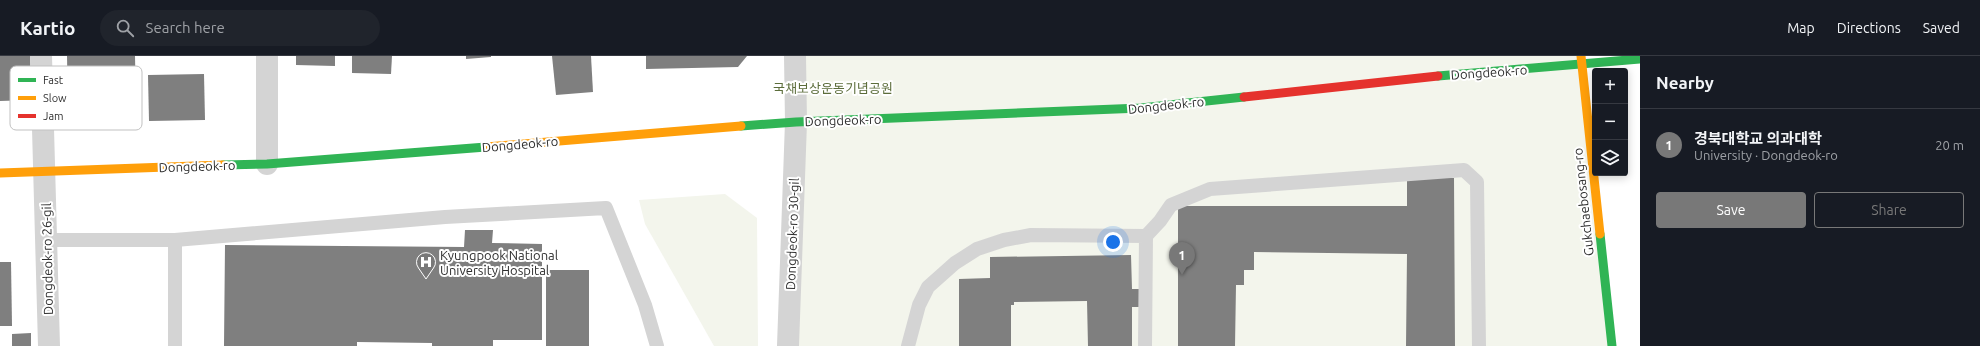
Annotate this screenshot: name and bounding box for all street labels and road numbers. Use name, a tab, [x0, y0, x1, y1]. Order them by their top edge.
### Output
street label: Dongdeok-ro	[1450, 62, 1528, 82]
street label: Dongdeok-ro	[1127, 94, 1205, 116]
street label: Dongdeok-ro	[804, 112, 882, 128]
street label: Dongdeok-ro	[481, 134, 559, 154]
street label: Gukchaebosang-ro	[1570, 147, 1596, 257]
street label: Dongdeok-ro	[158, 158, 236, 174]
street label: Dongdeok-ro 30-gil	[783, 177, 801, 290]
street label: Dongdeok-ro 26-gil	[39, 202, 55, 315]

